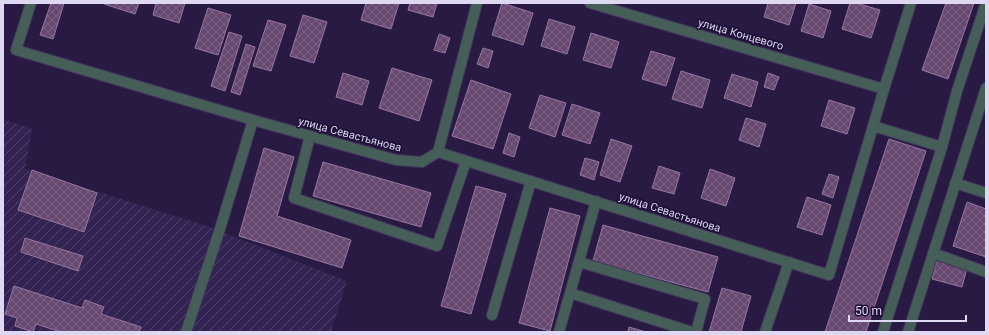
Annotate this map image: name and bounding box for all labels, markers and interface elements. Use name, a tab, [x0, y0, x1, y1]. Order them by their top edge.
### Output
street label: улица Концевого	[697, 16, 785, 53]
street label: улица Севастьянова	[297, 114, 403, 155]
street label: улица Севастьянова	[617, 190, 722, 235]
scale bar	[849, 297, 966, 323]
text: 50 m	[855, 304, 882, 318]

